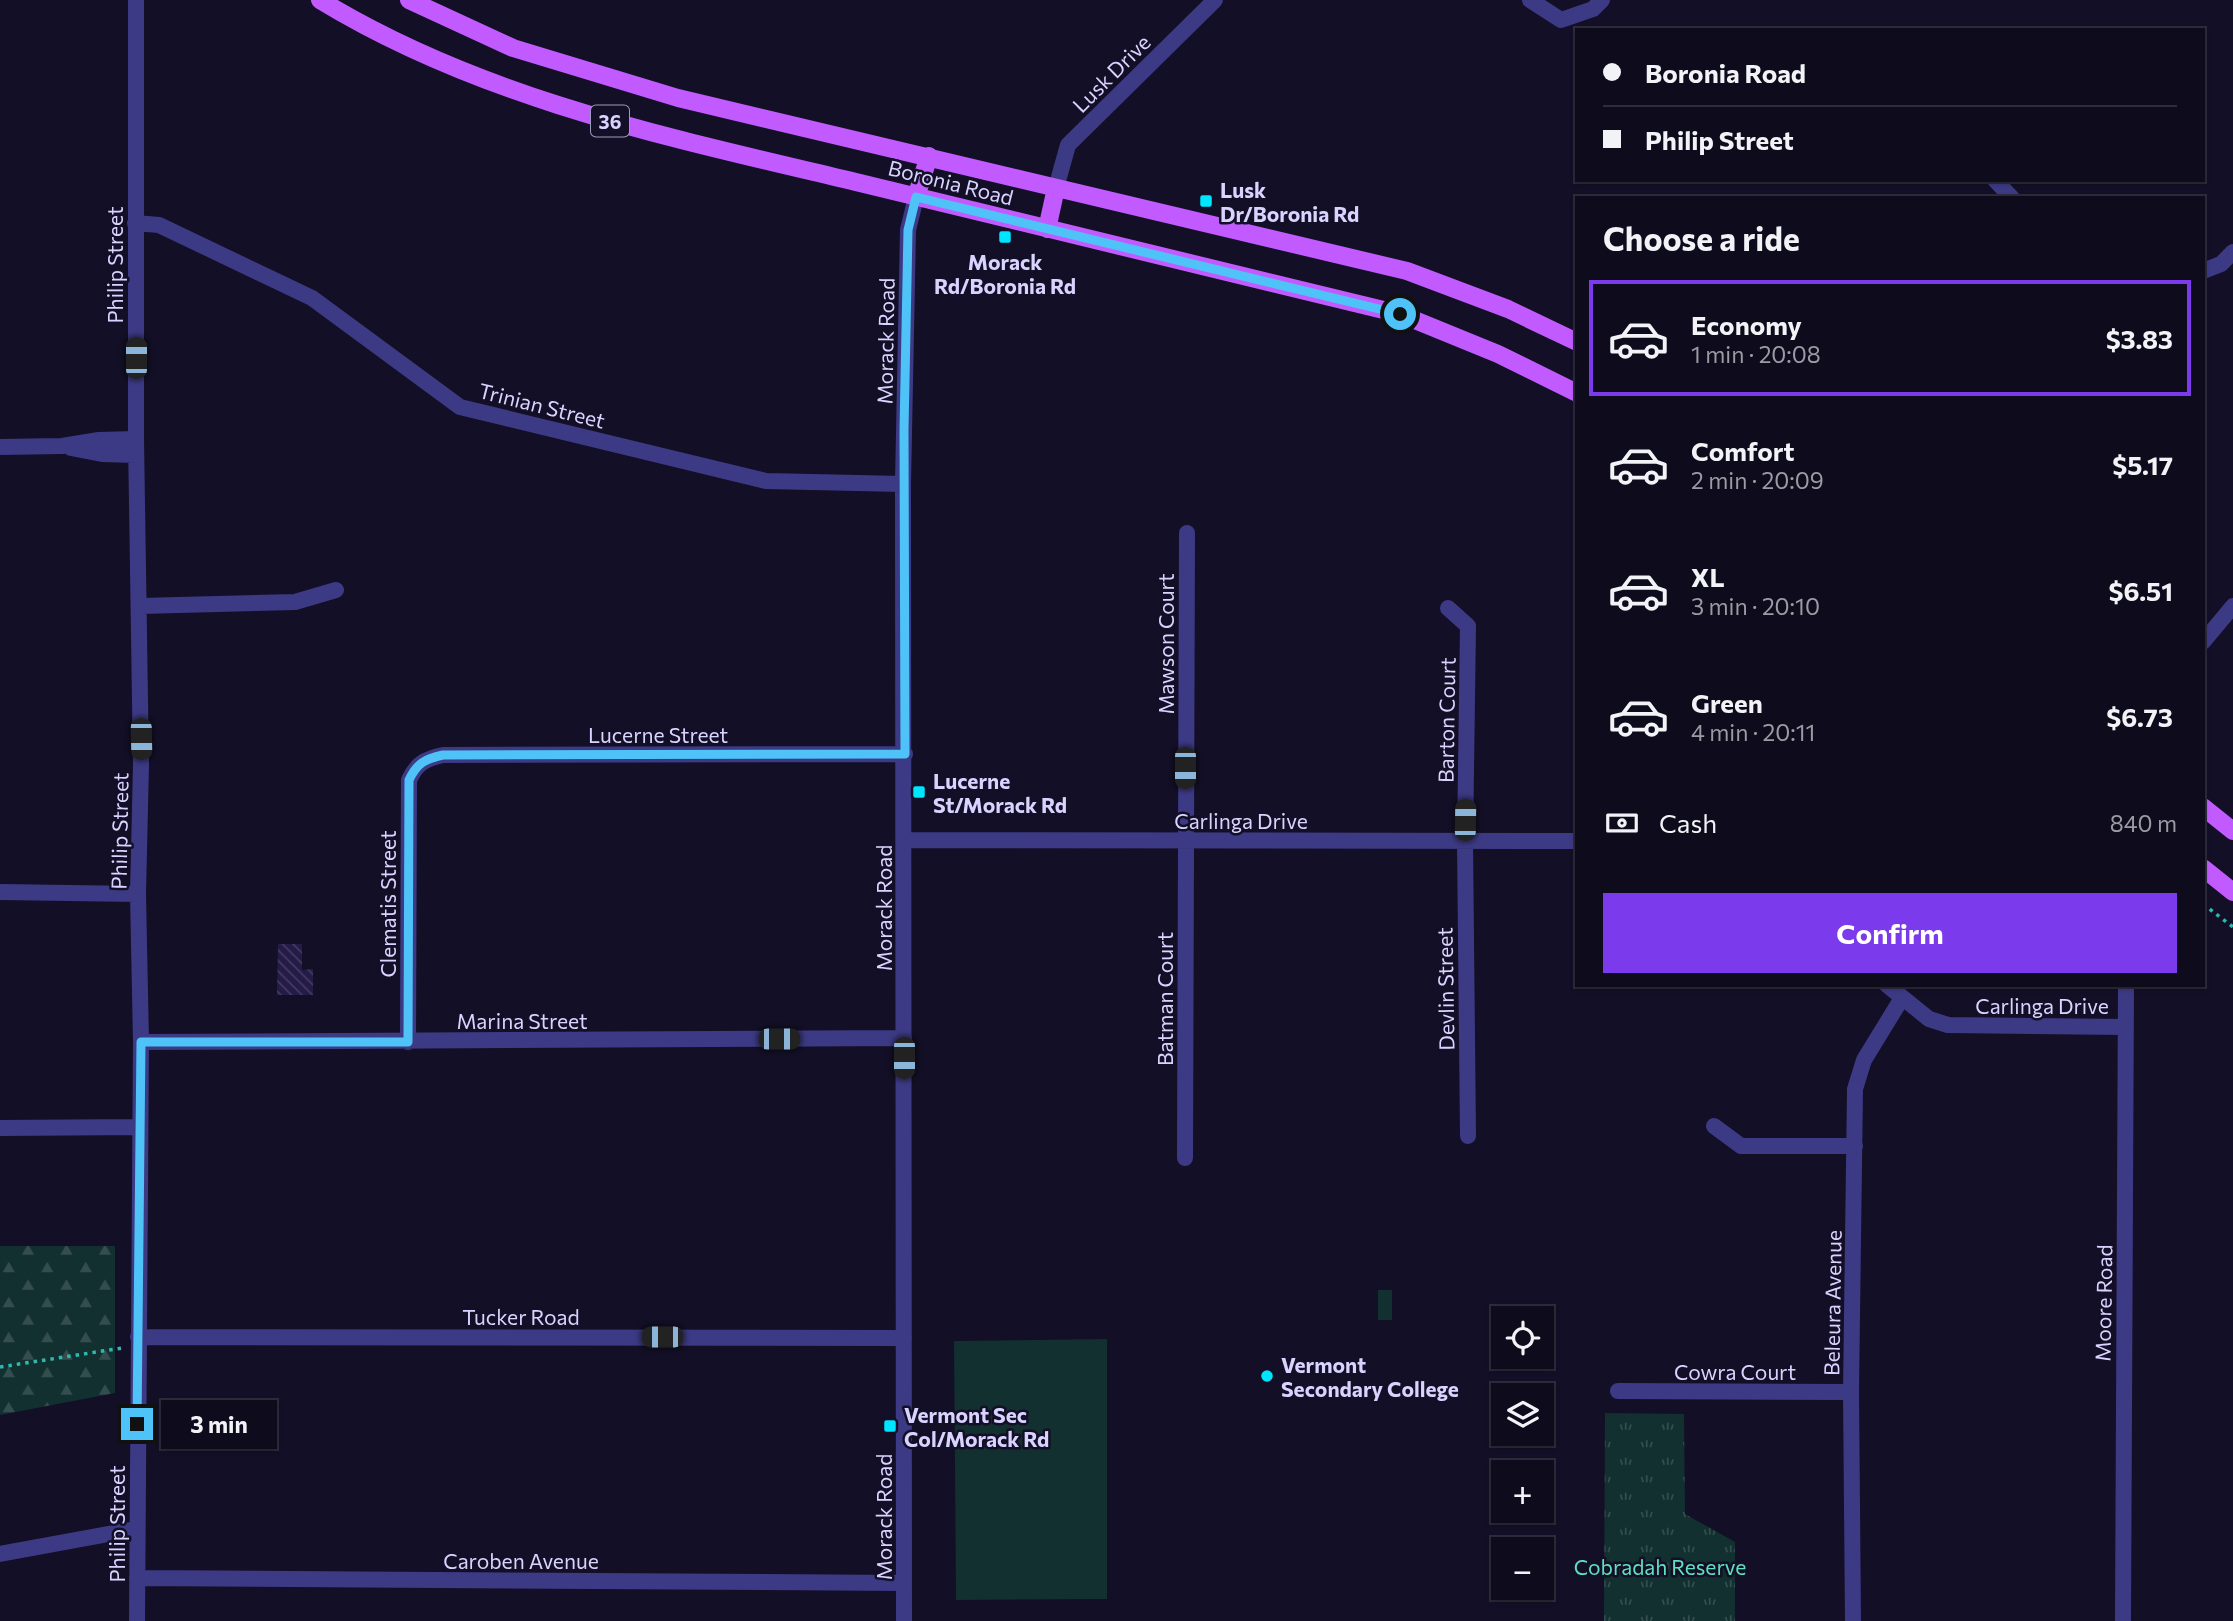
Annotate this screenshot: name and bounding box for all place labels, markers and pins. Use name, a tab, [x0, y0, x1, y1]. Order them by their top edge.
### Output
place label: Lusk Dr/Boronia Rd	[1220, 177, 1359, 226]
marker: Lusk Dr/Boronia Rd	[1198, 193, 1214, 209]
marker: Morack Rd/Boronia Rd	[997, 229, 1013, 245]
place label: Morack Rd/Boronia Rd	[934, 249, 1076, 298]
place label: Lucerne St/Morack Rd	[933, 768, 1067, 817]
marker: Lucerne St/Morack Rd	[911, 784, 927, 800]
place label: Vermont Secondary College	[1281, 1352, 1459, 1401]
marker: Vermont Secondary College	[1259, 1368, 1275, 1384]
place label: Vermont Sec Col/Morack Rd	[904, 1402, 1049, 1451]
marker: Vermont Sec Col/Morack Rd	[882, 1418, 898, 1434]

